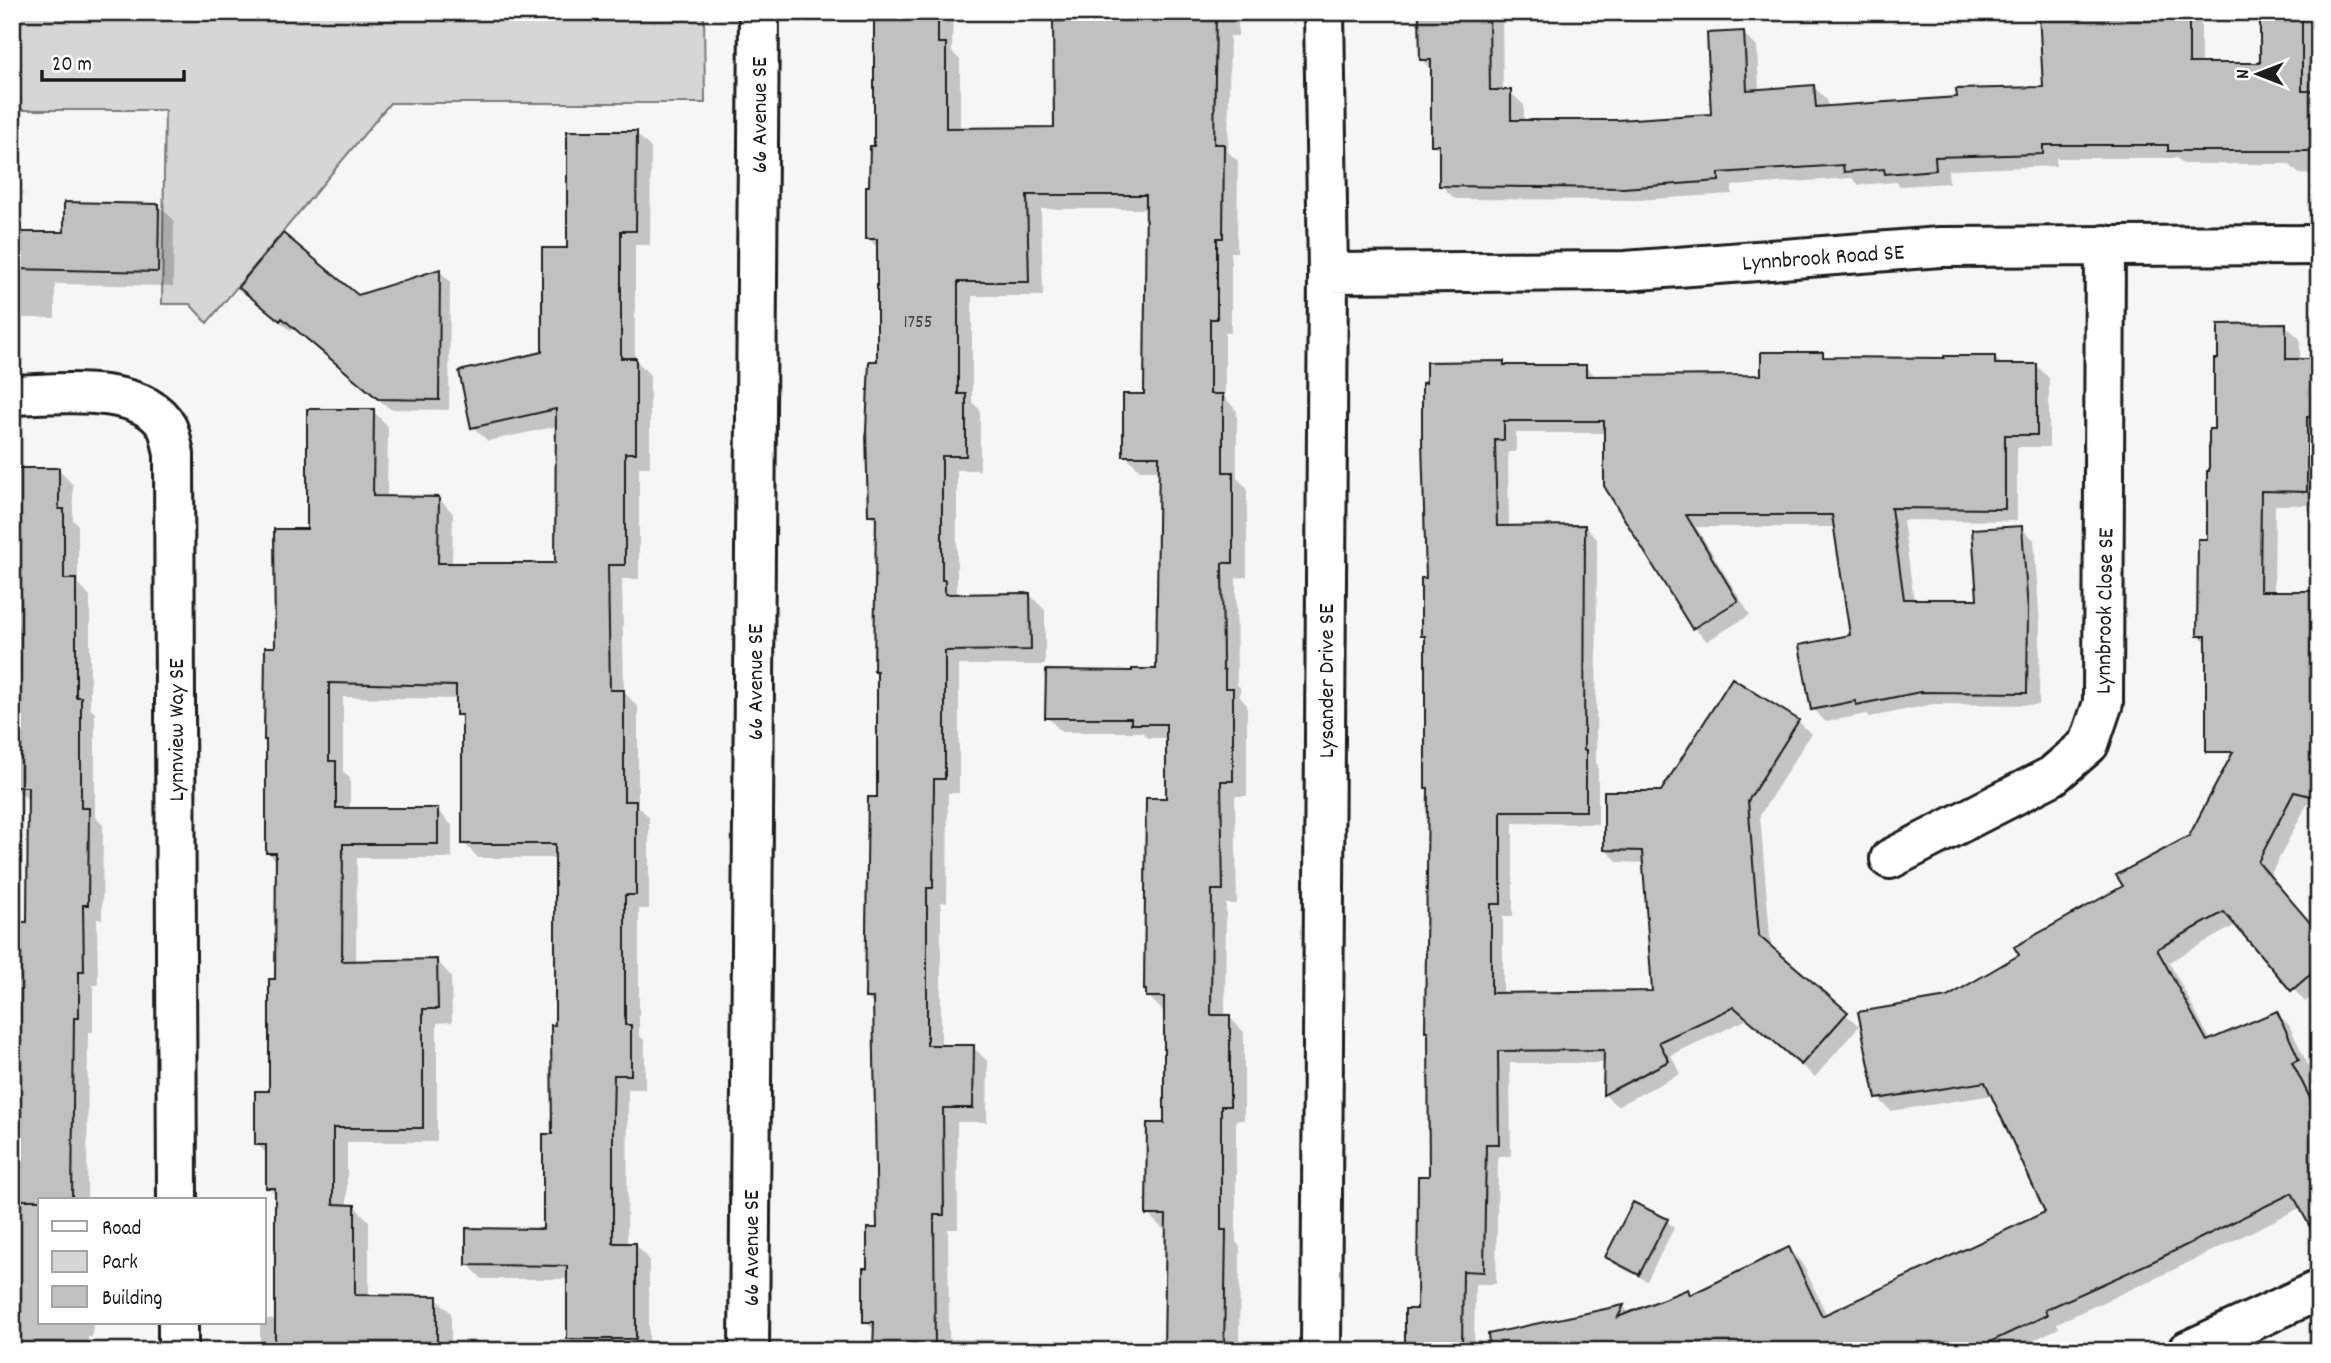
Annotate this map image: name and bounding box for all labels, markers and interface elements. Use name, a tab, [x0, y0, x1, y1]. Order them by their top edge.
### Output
scale bar	[42, 38, 184, 82]
north arrow	[2222, 38, 2292, 108]
text: 20 m	[52, 51, 92, 81]
street label: 66 Avenue SE	[745, 56, 778, 173]
text: N	[2231, 69, 2258, 79]
street label: Lynnbrook Road SE	[1741, 237, 1906, 282]
house number: 1755	[903, 310, 933, 337]
street label: Lynnbrook Close SE	[2089, 527, 2124, 695]
street label: Lysander Drive SE	[1312, 603, 1345, 758]
street label: 66 Avenue SE	[741, 623, 774, 740]
street label: Lynnview Way SE	[162, 658, 195, 802]
street label: 66 Avenue SE	[737, 1189, 770, 1306]
legend	[38, 1198, 266, 1324]
text: Road	[102, 1215, 141, 1245]
text: Park	[102, 1249, 138, 1279]
text: Building	[102, 1285, 162, 1315]

